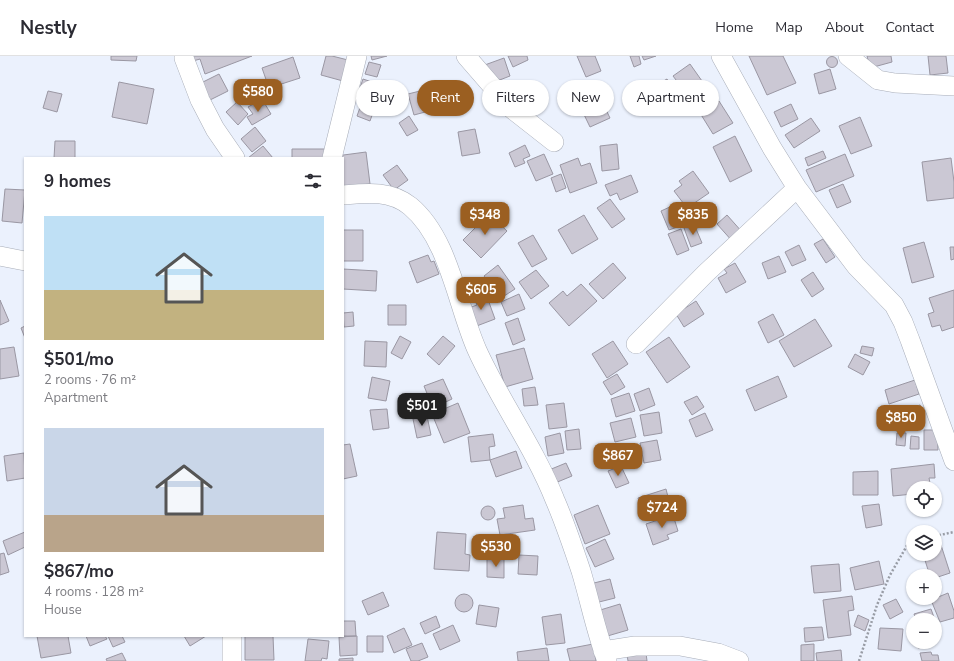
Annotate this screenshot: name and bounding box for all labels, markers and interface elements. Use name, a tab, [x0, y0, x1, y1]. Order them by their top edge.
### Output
text: Nestly	[20, 15, 77, 41]
text: Home	[715, 18, 753, 37]
text: Map	[775, 18, 803, 37]
text: About	[825, 18, 864, 37]
text: Contact	[886, 18, 934, 37]
pin: $580	[234, 79, 282, 113]
chip: Buy	[356, 80, 409, 116]
chip: Rent	[417, 80, 474, 116]
chip: Filters	[482, 80, 549, 116]
chip: New	[557, 80, 614, 116]
chip: Apartment	[622, 80, 719, 116]
text: $580	[242, 83, 274, 101]
text: 9 homes	[44, 170, 111, 193]
icon: filters	[302, 170, 324, 192]
pin: $348	[461, 202, 509, 236]
pin: $835	[669, 202, 717, 236]
text: $348	[469, 206, 501, 224]
text: $835	[677, 206, 709, 224]
icon: home	[148, 242, 220, 314]
pin: $605	[457, 277, 505, 311]
text: $605	[465, 281, 497, 299]
text: $501/mo	[44, 348, 114, 371]
text: 2 rooms · 76 m²	[44, 371, 136, 389]
text: Apartment	[44, 389, 107, 407]
pin: $501	[398, 393, 446, 427]
text: $501	[406, 397, 438, 415]
pin: $850	[877, 405, 925, 439]
text: $850	[885, 409, 917, 427]
pin: $867	[594, 443, 642, 477]
text: $867	[602, 447, 634, 465]
icon: home	[148, 454, 220, 526]
map controls	[906, 481, 942, 649]
button: locate	[906, 481, 942, 517]
pin: $724	[638, 495, 686, 529]
text: $724	[646, 499, 678, 517]
button: layers	[906, 525, 942, 561]
pin: $530	[472, 534, 520, 568]
text: $530	[480, 538, 512, 556]
text: $867/mo	[44, 560, 114, 583]
button: +	[906, 569, 942, 605]
text: 4 rooms · 128 m²	[44, 583, 144, 601]
text: House	[44, 601, 82, 619]
button: −	[906, 613, 942, 649]

